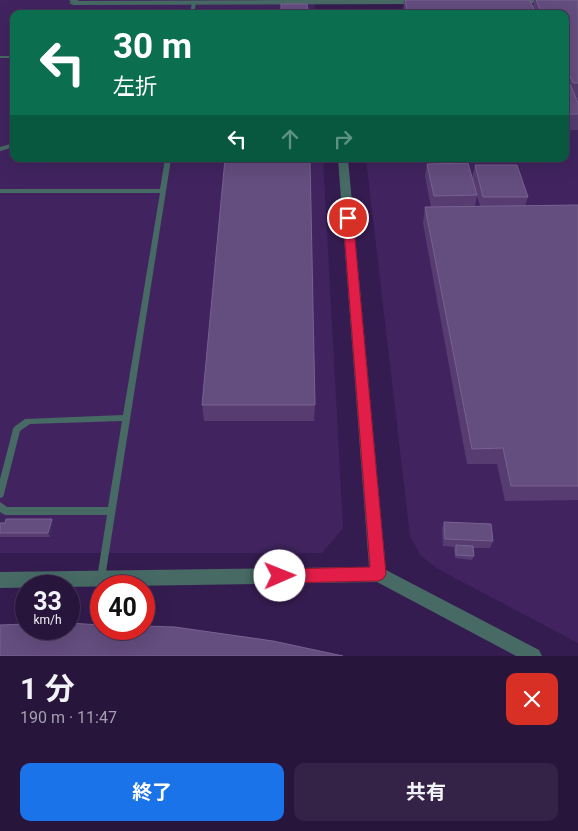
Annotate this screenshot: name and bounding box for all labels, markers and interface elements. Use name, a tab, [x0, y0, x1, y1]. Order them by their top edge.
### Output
text: 30 m	[113, 26, 192, 67]
icon: left	[30, 30, 95, 95]
text: 左折	[113, 74, 157, 99]
icon: left	[223, 125, 251, 153]
icon: ahead	[276, 125, 304, 153]
icon: right	[329, 125, 357, 153]
pin	[327, 197, 369, 239]
icon: arrive	[334, 204, 362, 232]
position arrow	[253, 549, 305, 601]
speed limit sign: 40	[90, 575, 155, 640]
text: 33	[33, 587, 62, 616]
text: km/h	[33, 613, 62, 627]
text: 1 分	[20, 671, 75, 706]
button: close	[506, 673, 558, 725]
text: 190 m · 11:47	[20, 708, 117, 727]
button: 終了	[20, 763, 284, 821]
button: 共有	[294, 763, 558, 821]

